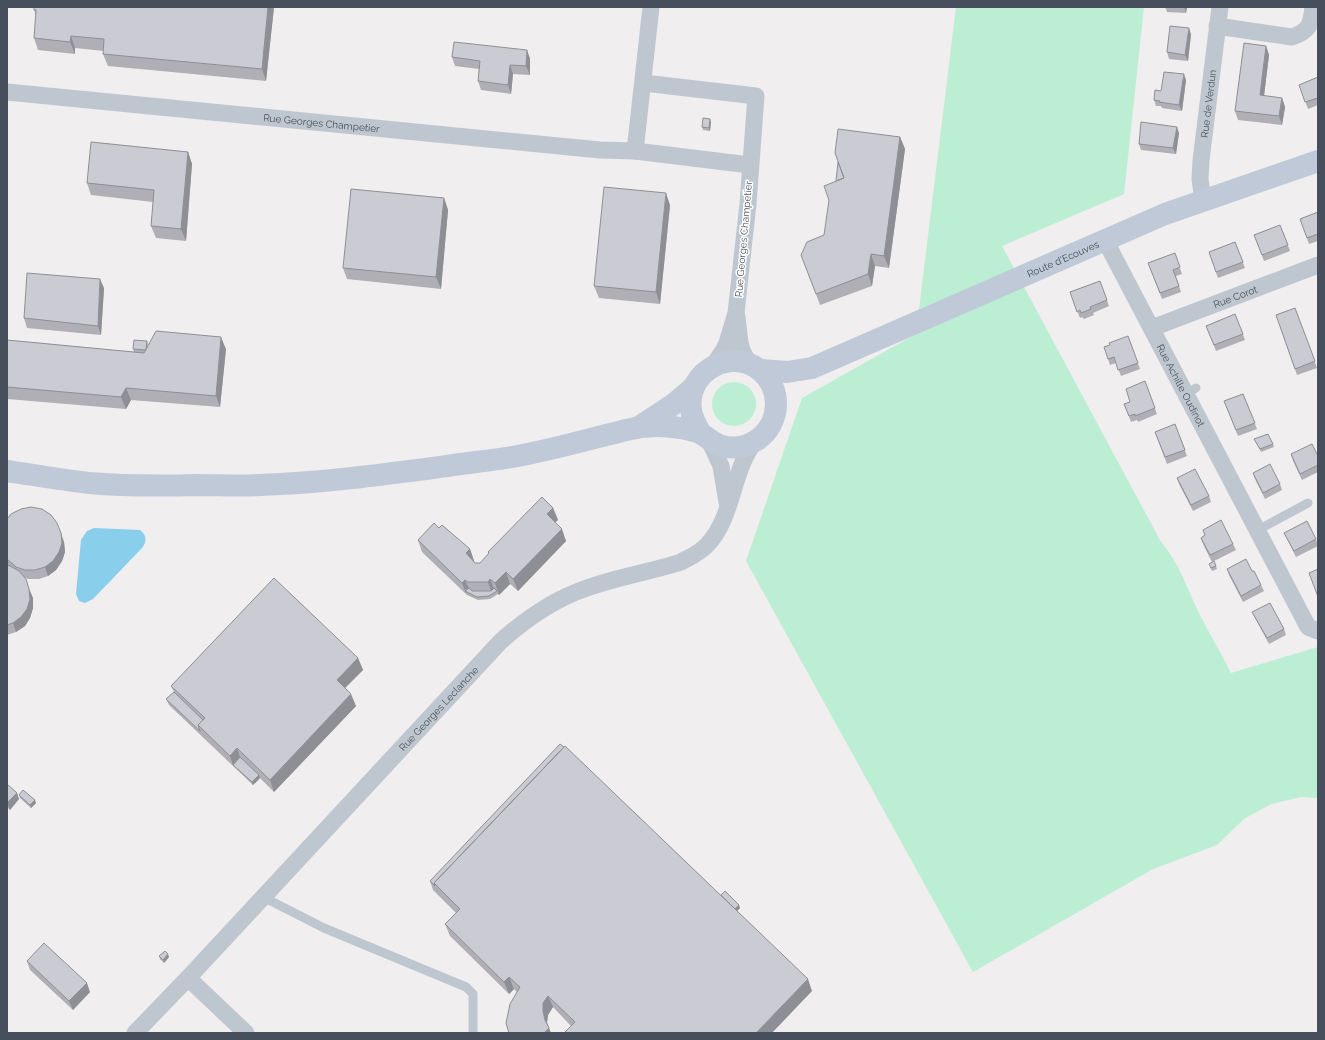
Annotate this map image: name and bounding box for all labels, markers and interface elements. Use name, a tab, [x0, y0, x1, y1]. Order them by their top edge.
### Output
street label: Rue de Verdun	[1199, 69, 1218, 138]
street label: Rue Georges Champetier	[263, 112, 381, 134]
street label: Rue Georges Champetier	[733, 180, 754, 298]
street label: Route d'Ecouves	[1025, 238, 1101, 280]
street label: Rue Corot	[1212, 283, 1260, 310]
street label: Rue Achille Oudinot	[1155, 342, 1207, 429]
street label: Rue Georges Leclanche	[397, 664, 481, 753]

